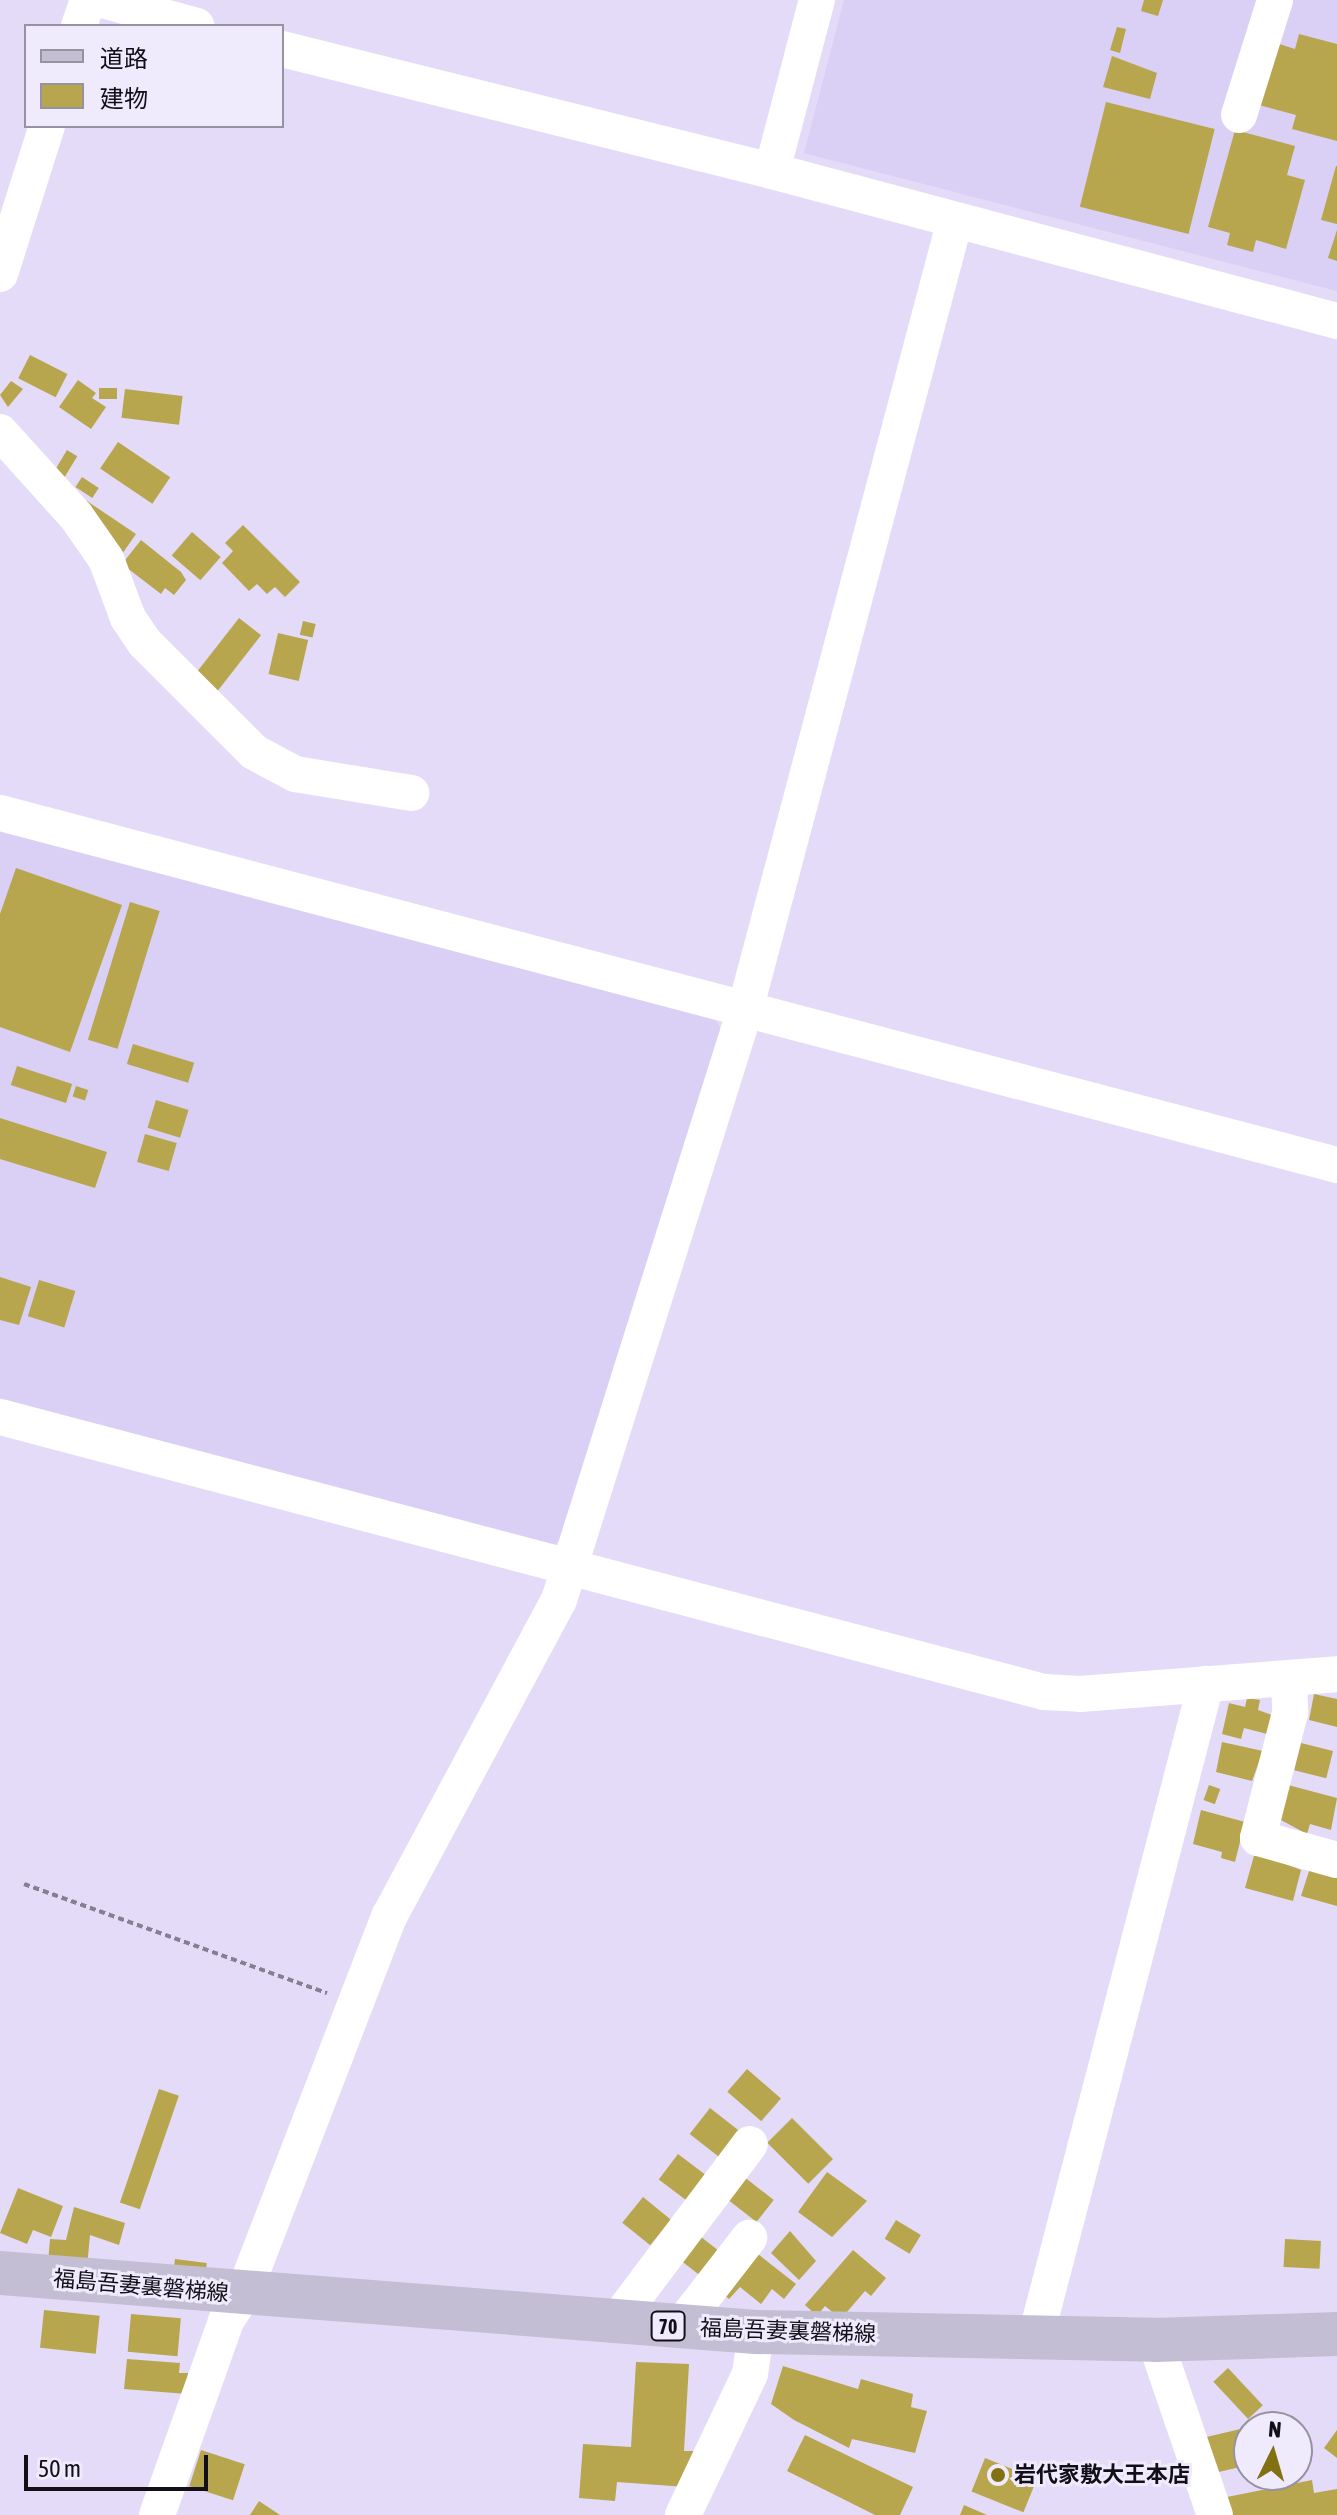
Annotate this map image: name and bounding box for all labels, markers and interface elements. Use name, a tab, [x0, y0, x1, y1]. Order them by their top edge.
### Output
legend	[24, 24, 284, 128]
text: 道路	[100, 45, 148, 72]
text: 建物	[100, 85, 148, 112]
street label: 福島吾妻裏磐梯線	[52, 2265, 230, 2307]
road number: 70	[650, 2310, 686, 2342]
street label: 福島吾妻裏磐梯線	[700, 2315, 876, 2347]
north arrow	[1233, 2411, 1313, 2491]
text: N	[1267, 2416, 1283, 2443]
scale bar	[28, 2439, 212, 2489]
text: 50 m	[38, 2455, 81, 2482]
place label: 岩代家敷大王本店	[1014, 2462, 1190, 2488]
marker: 岩代家敷大王本店	[989, 2466, 1007, 2484]

